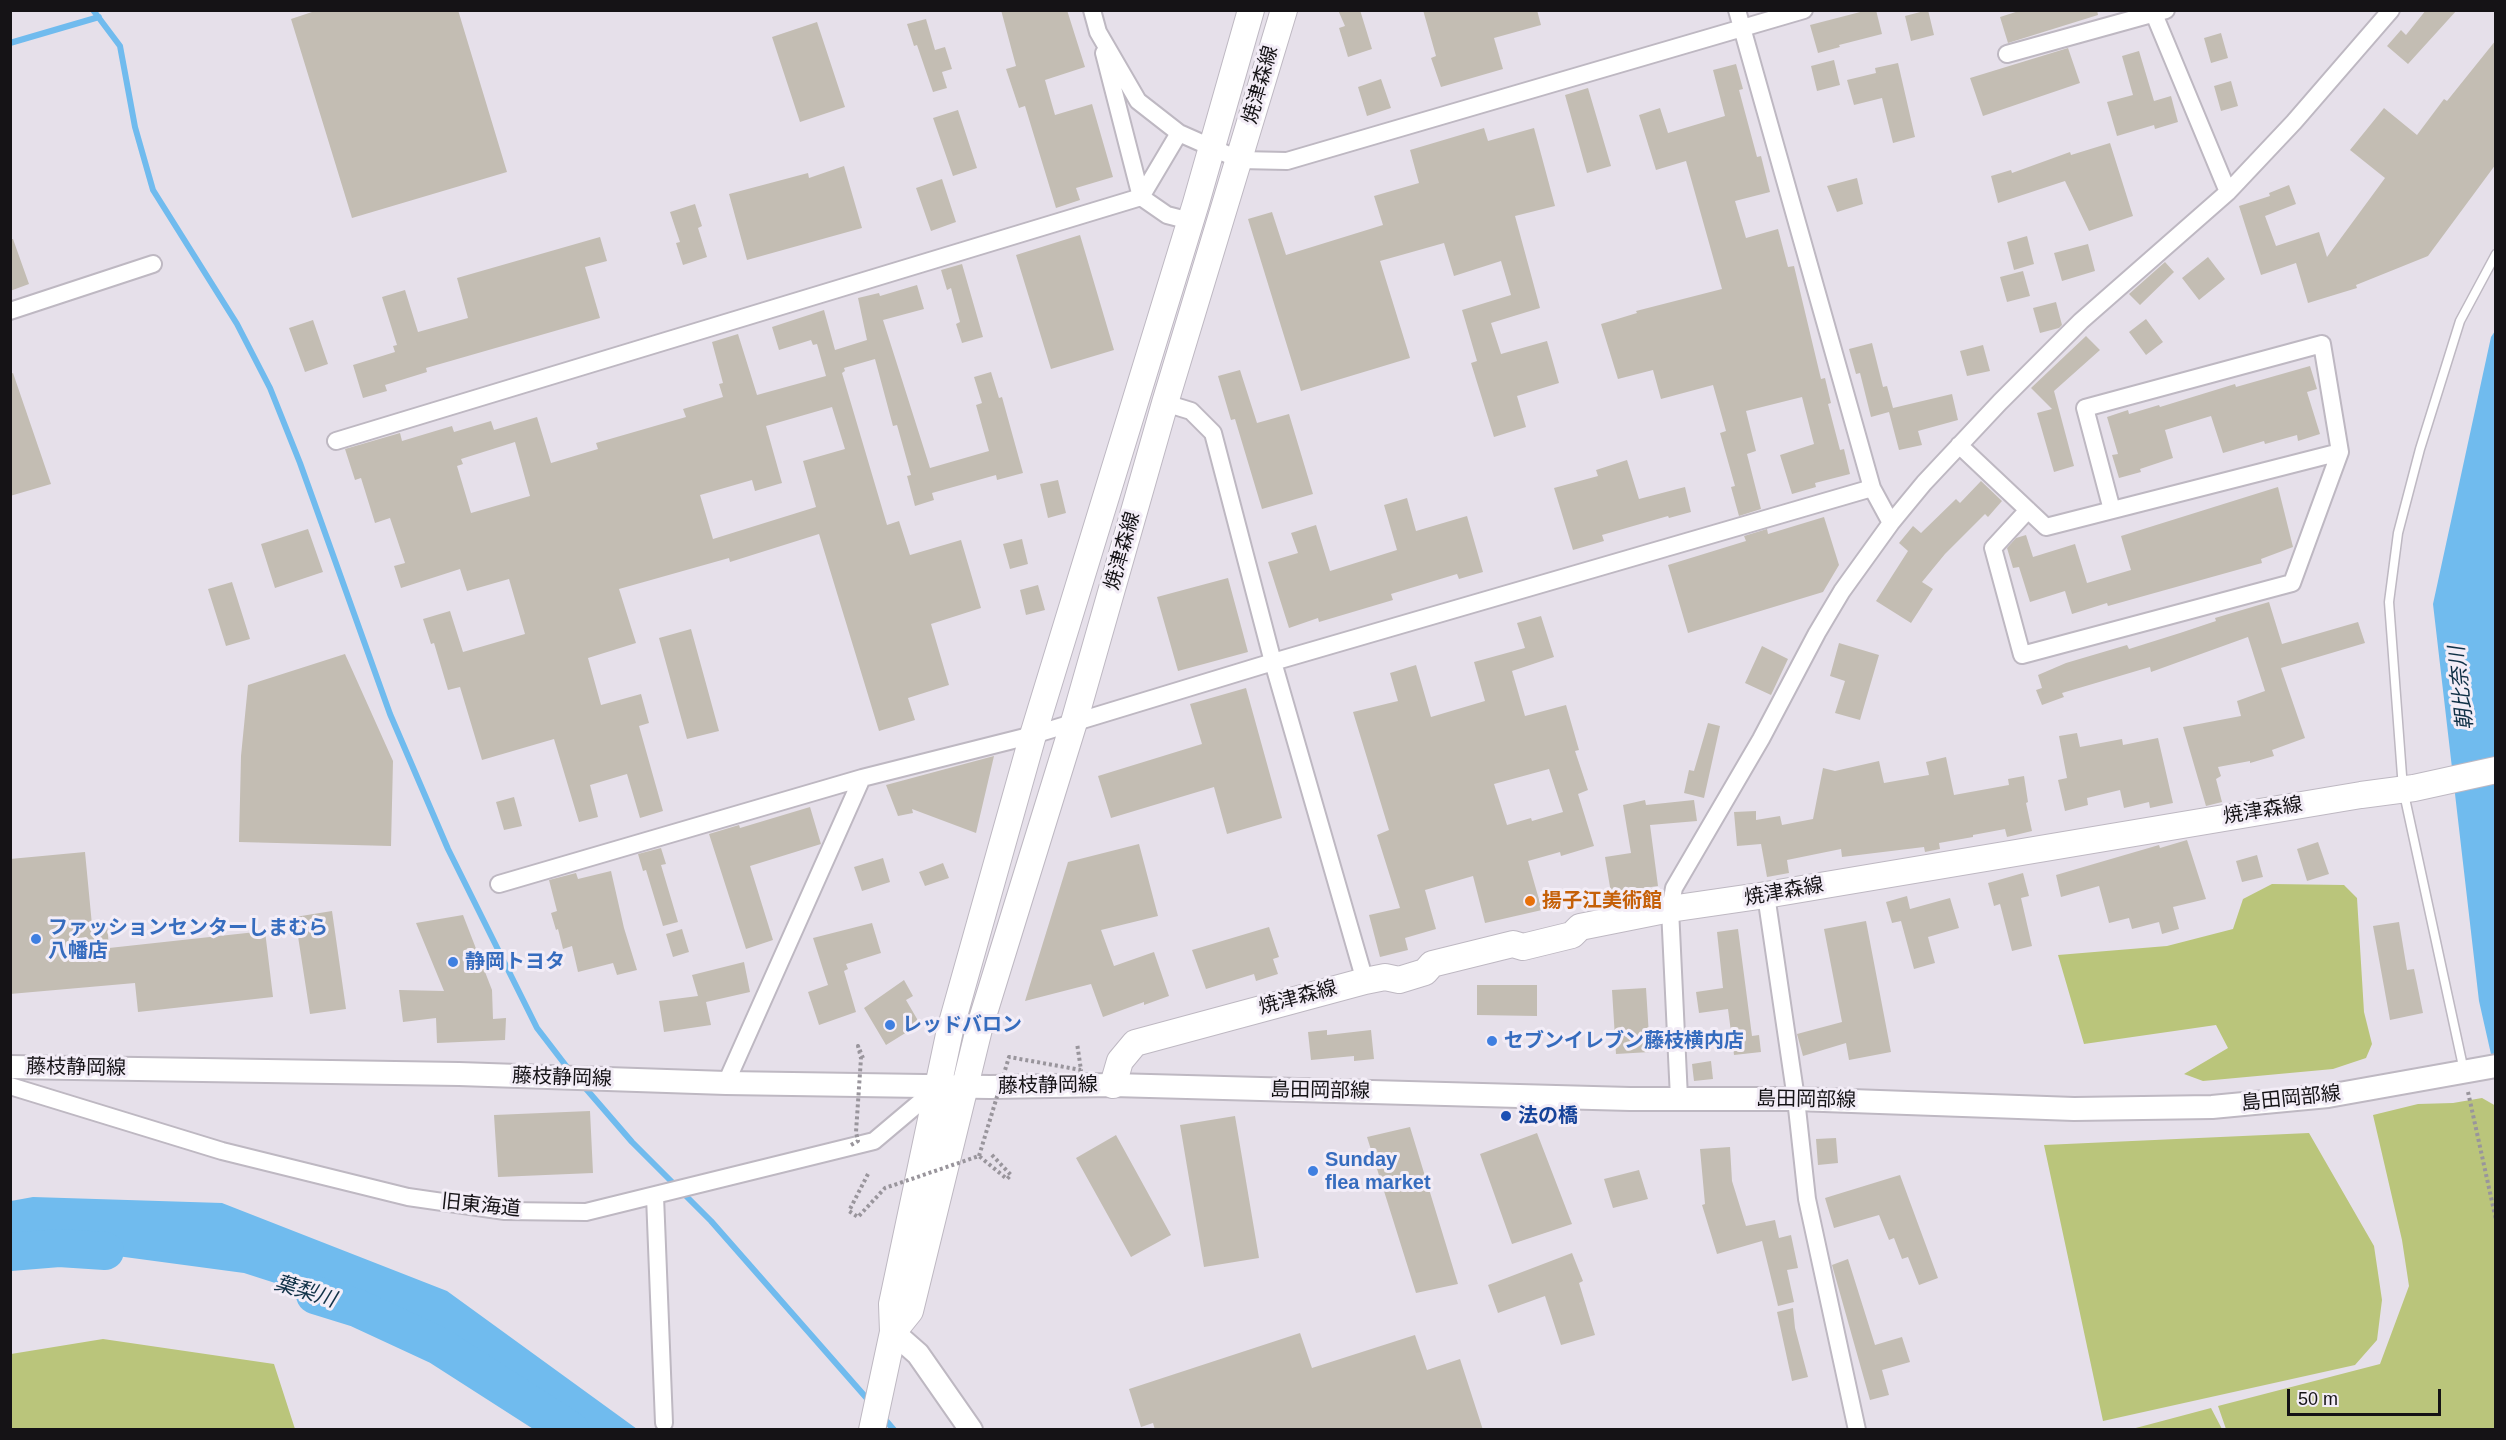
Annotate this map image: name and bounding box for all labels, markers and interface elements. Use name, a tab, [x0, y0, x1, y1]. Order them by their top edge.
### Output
street label: 焼津森線	[1238, 43, 1284, 127]
street label: 焼津森線	[1100, 509, 1146, 593]
water label: 朝比奈川	[2445, 645, 2479, 731]
street label: 焼津森線	[2222, 793, 2304, 829]
street label: 焼津森線	[1743, 873, 1825, 911]
place label: 揚子江美術館	[1542, 889, 1662, 913]
marker: 揚子江美術館	[1523, 894, 1537, 908]
place label: ファッションセンターしまむら 八幡店	[48, 916, 328, 963]
marker: ファッションセンターしまむら 八幡店	[29, 932, 43, 946]
place label: 静岡トヨタ	[465, 950, 565, 974]
marker: 静岡トヨタ	[446, 955, 460, 969]
street label: 焼津森線	[1256, 976, 1340, 1020]
place label: レッドバロン	[902, 1013, 1022, 1037]
marker: レッドバロン	[883, 1018, 897, 1032]
place label: セブンイレブン藤枝横内店	[1504, 1029, 1744, 1053]
marker: セブンイレブン藤枝横内店	[1485, 1034, 1499, 1048]
street label: 藤枝静岡線	[26, 1055, 126, 1081]
street label: 藤枝静岡線	[512, 1064, 612, 1092]
street label: 藤枝静岡線	[998, 1073, 1098, 1099]
street label: 島田岡部線	[1270, 1078, 1370, 1104]
street label: 島田岡部線	[2240, 1082, 2342, 1116]
street label: 島田岡部線	[1756, 1087, 1856, 1113]
place label: 法の橋	[1518, 1104, 1578, 1128]
marker: 法の橋	[1499, 1109, 1513, 1123]
place label: Sunday flea market	[1325, 1148, 1431, 1195]
marker: Sunday flea market	[1306, 1164, 1320, 1178]
street label: 旧東海道	[440, 1190, 522, 1222]
water label: 葉梨川	[271, 1271, 339, 1313]
scale bar	[2290, 1377, 2444, 1415]
text: 50 m	[2298, 1389, 2338, 1409]

